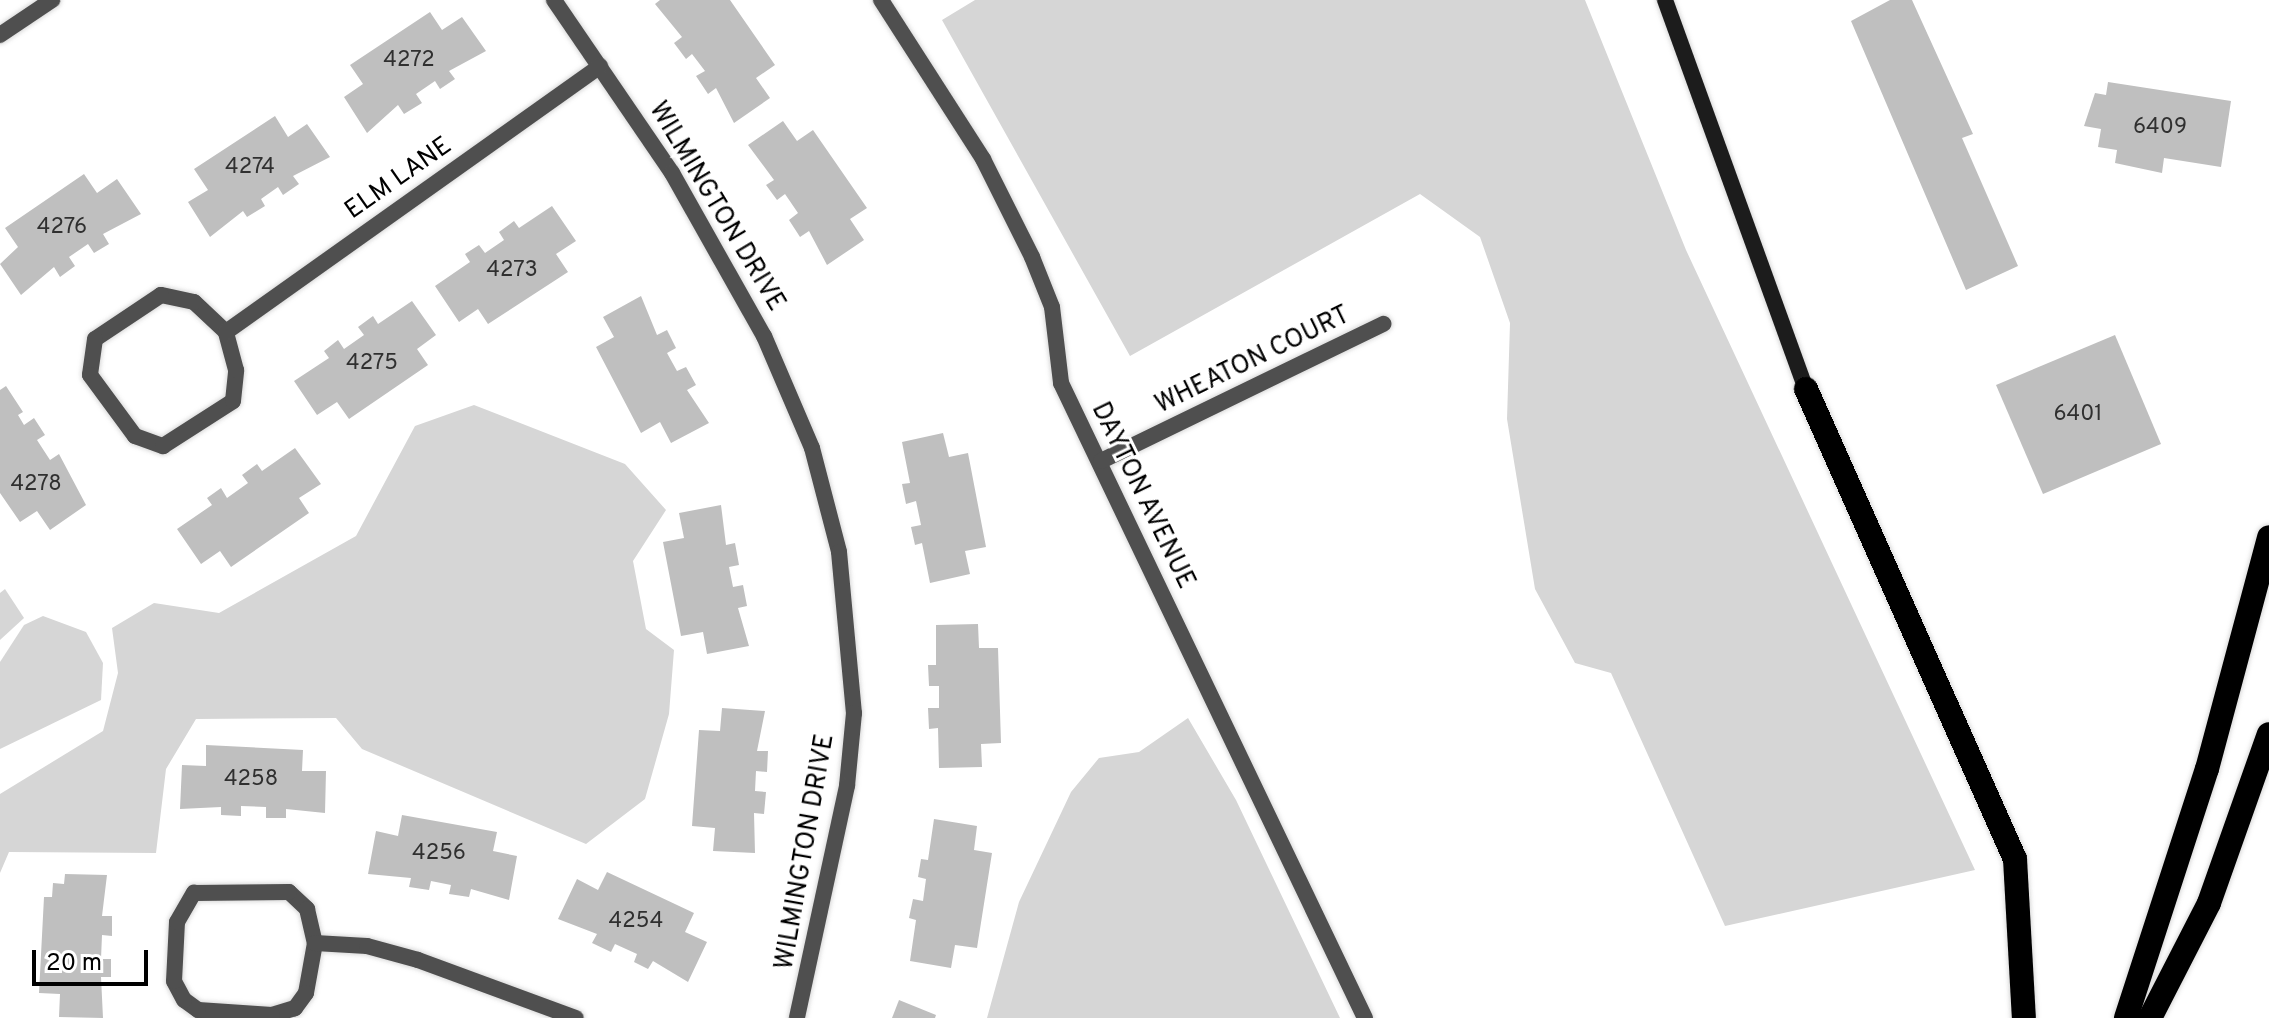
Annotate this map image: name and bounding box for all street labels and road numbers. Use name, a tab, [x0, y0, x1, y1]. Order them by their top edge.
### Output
street label: WILMINGTON DRIVE	[641, 97, 791, 317]
street label: ELM LANE	[340, 131, 458, 227]
street label: WHEATON COURT	[1151, 300, 1355, 422]
street label: DAYTON AVENUE	[1083, 397, 1201, 595]
street label: WILMINGTON DRIVE	[770, 732, 842, 972]

